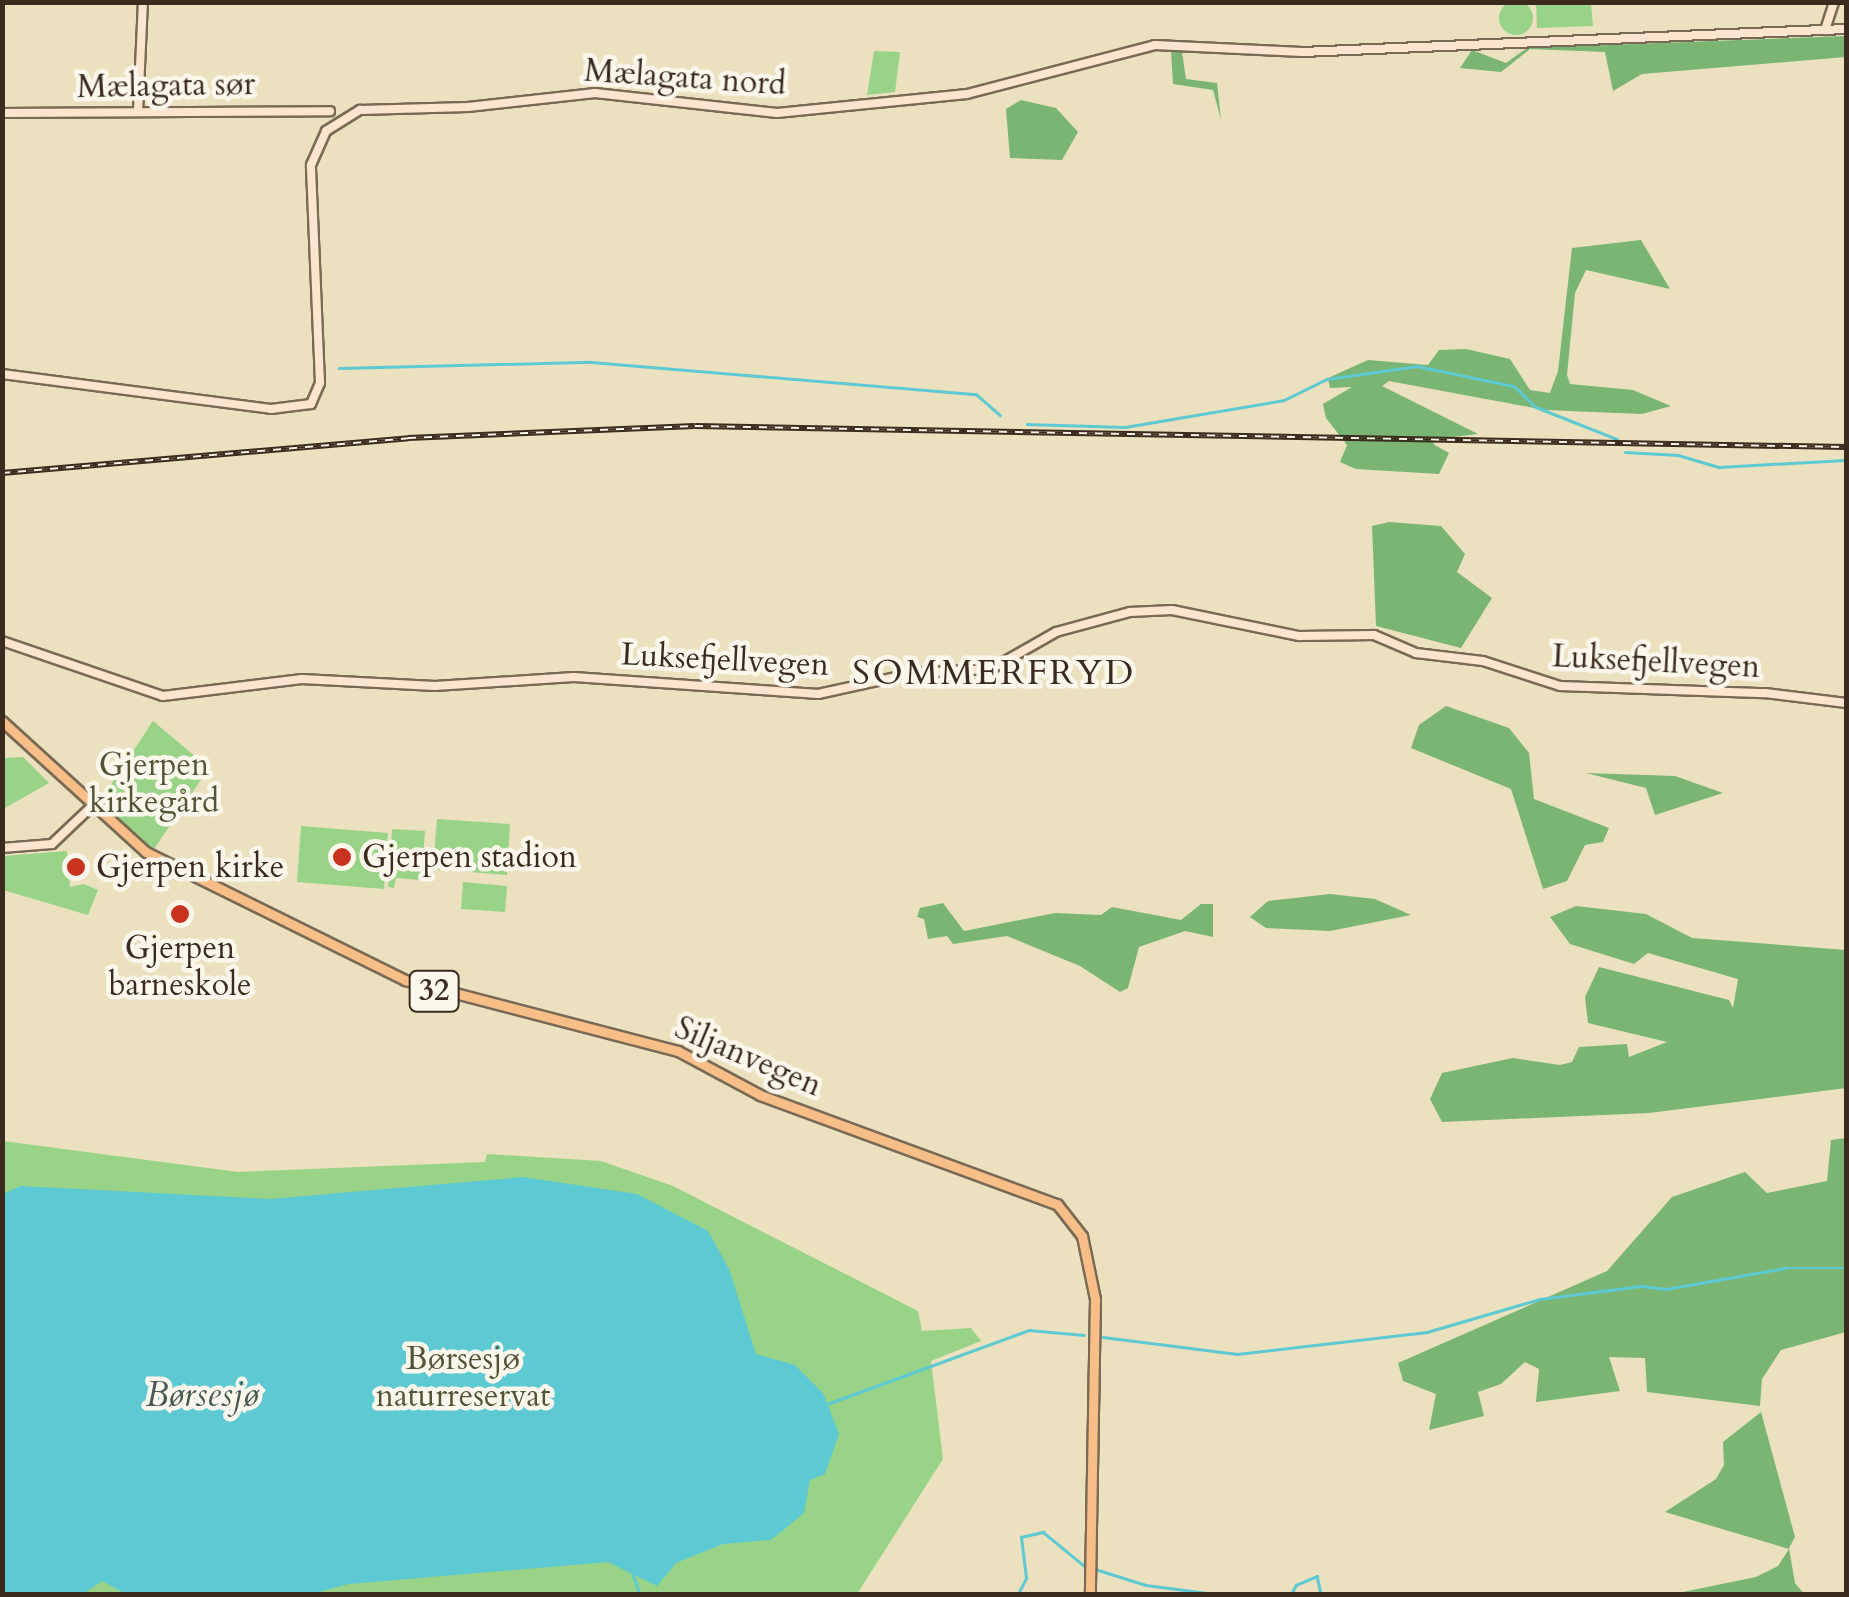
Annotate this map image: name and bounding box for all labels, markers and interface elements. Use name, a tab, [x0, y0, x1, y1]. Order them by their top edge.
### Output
street label: Mælagata nord	[583, 52, 787, 104]
street label: Mælagata sør	[76, 65, 256, 107]
street label: Luksefjellvegen	[620, 635, 830, 685]
street label: Luksefjellvegen	[1551, 637, 1761, 687]
district label: SOMMERFRYD	[852, 652, 1136, 694]
park label: Gjerpen kirkegård	[89, 747, 219, 822]
place label: Gjerpen stadion	[362, 838, 577, 876]
marker: Gjerpen stadion	[331, 846, 353, 868]
place label: Gjerpen kirke	[96, 848, 284, 886]
marker: Gjerpen kirke	[65, 856, 87, 878]
marker: Gjerpen barneskole	[169, 903, 191, 925]
place label: Gjerpen barneskole	[108, 930, 252, 1005]
road number: 32	[406, 966, 462, 1016]
street label: Siljanvegen	[669, 1009, 827, 1105]
park label: Børsesjø naturreservat	[376, 1341, 550, 1416]
water label: Børsesjø	[145, 1374, 259, 1416]

